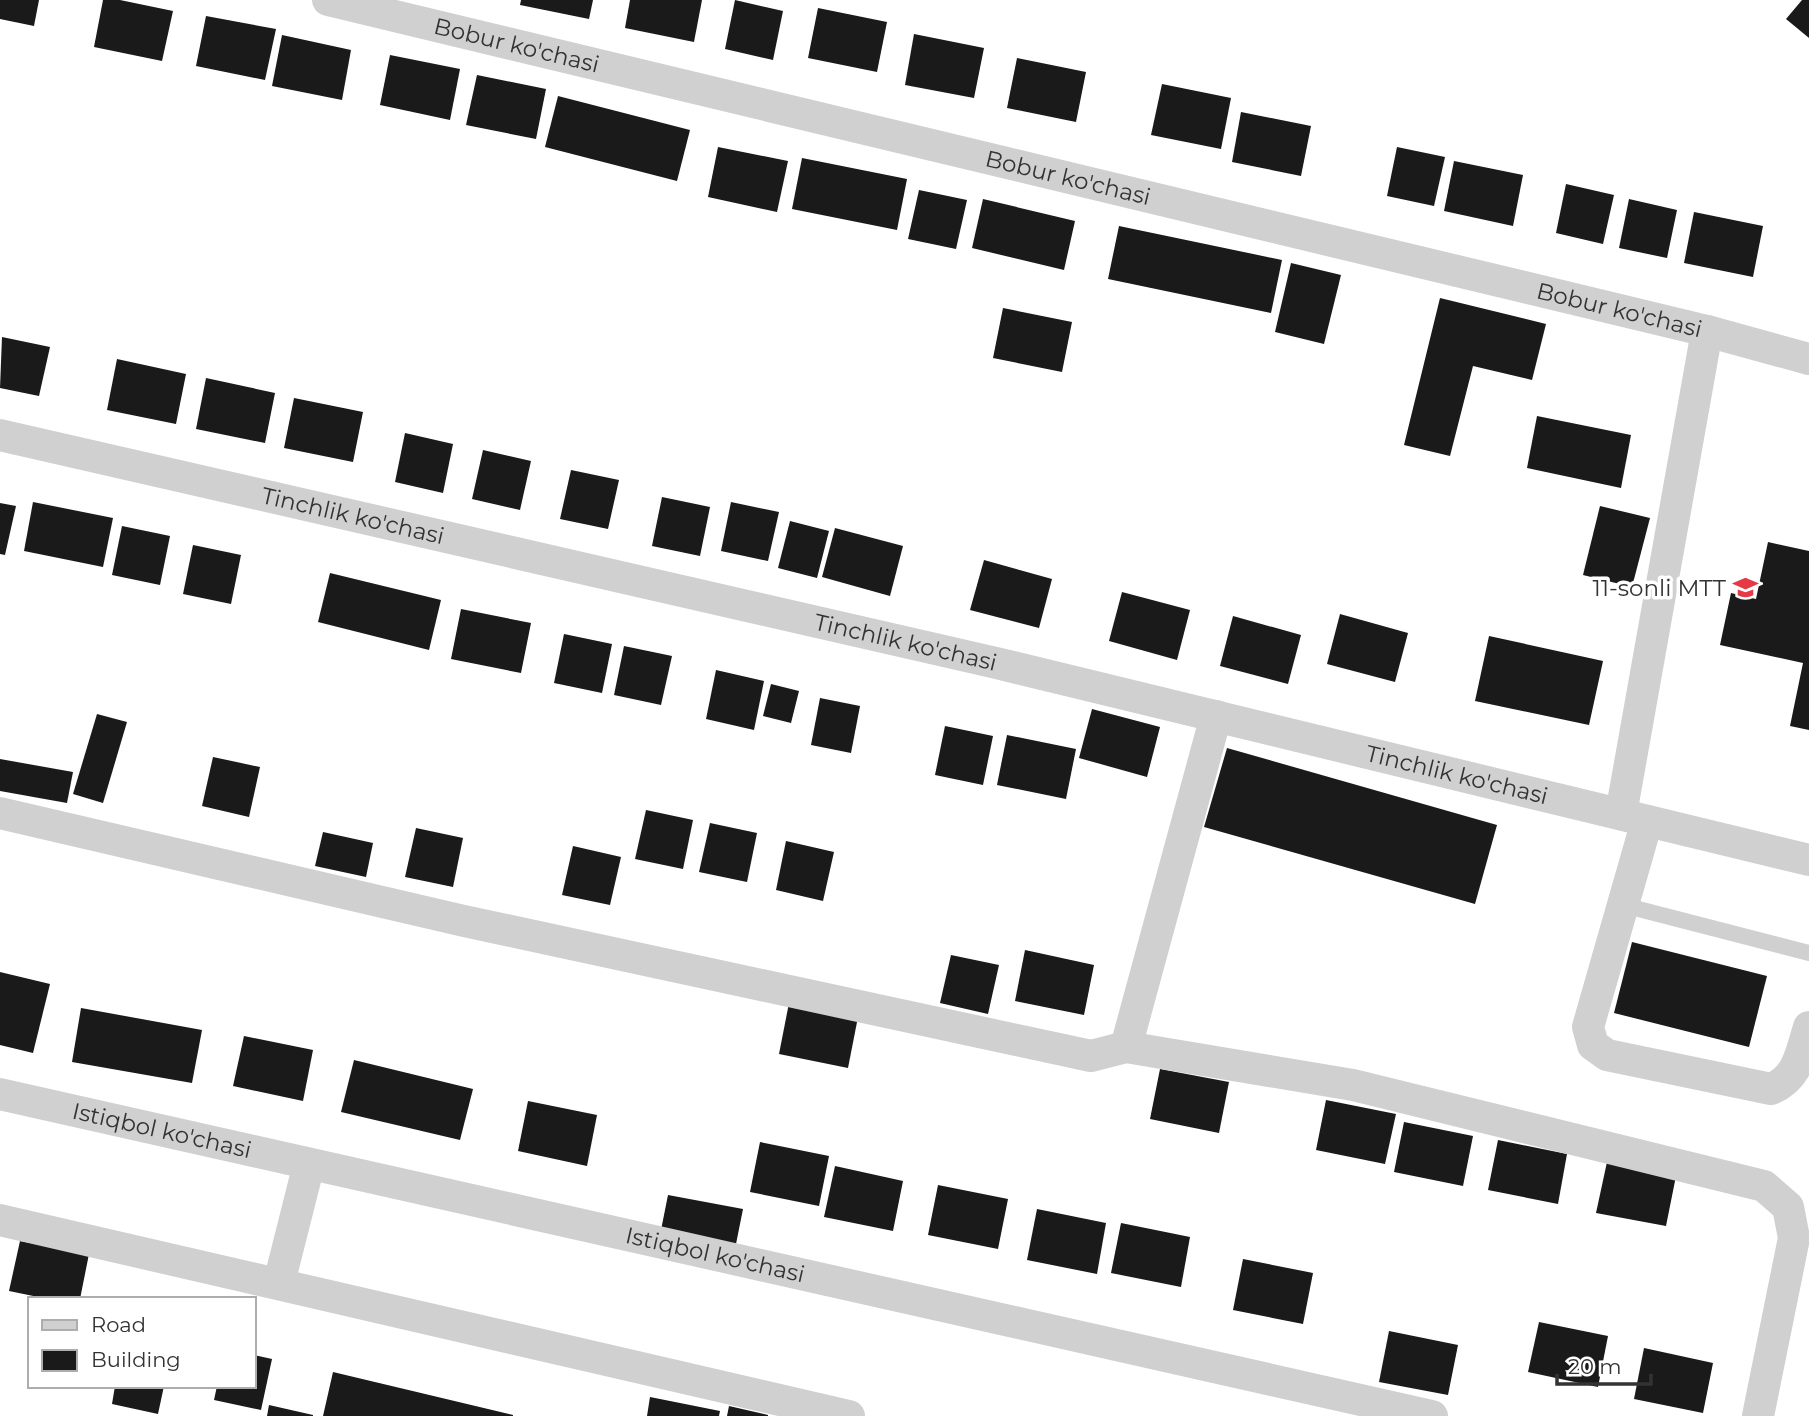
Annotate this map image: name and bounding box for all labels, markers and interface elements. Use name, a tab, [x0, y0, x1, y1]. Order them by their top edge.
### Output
street label: Bobur ko'chasi	[431, 12, 602, 79]
street label: Bobur ko'chasi	[982, 144, 1153, 211]
street label: Bobur ko'chasi	[1534, 277, 1705, 343]
street label: Tinchlik ko'chasi	[259, 481, 447, 550]
place label: 11-sonli MTT	[1592, 574, 1727, 602]
school or university icon: 11-sonli MTT	[1732, 574, 1760, 602]
street label: Tinchlik ko'chasi	[812, 608, 1000, 677]
street label: Tinchlik ko'chasi	[1363, 739, 1551, 810]
street label: Istiqbol ko'chasi	[70, 1097, 254, 1164]
street label: Istiqbol ko'chasi	[623, 1221, 807, 1288]
legend	[28, 1297, 256, 1388]
text: Road	[91, 1312, 146, 1337]
scale bar	[1557, 1342, 1652, 1386]
text: Building	[91, 1347, 181, 1372]
text: 20 m	[1568, 1354, 1622, 1379]

